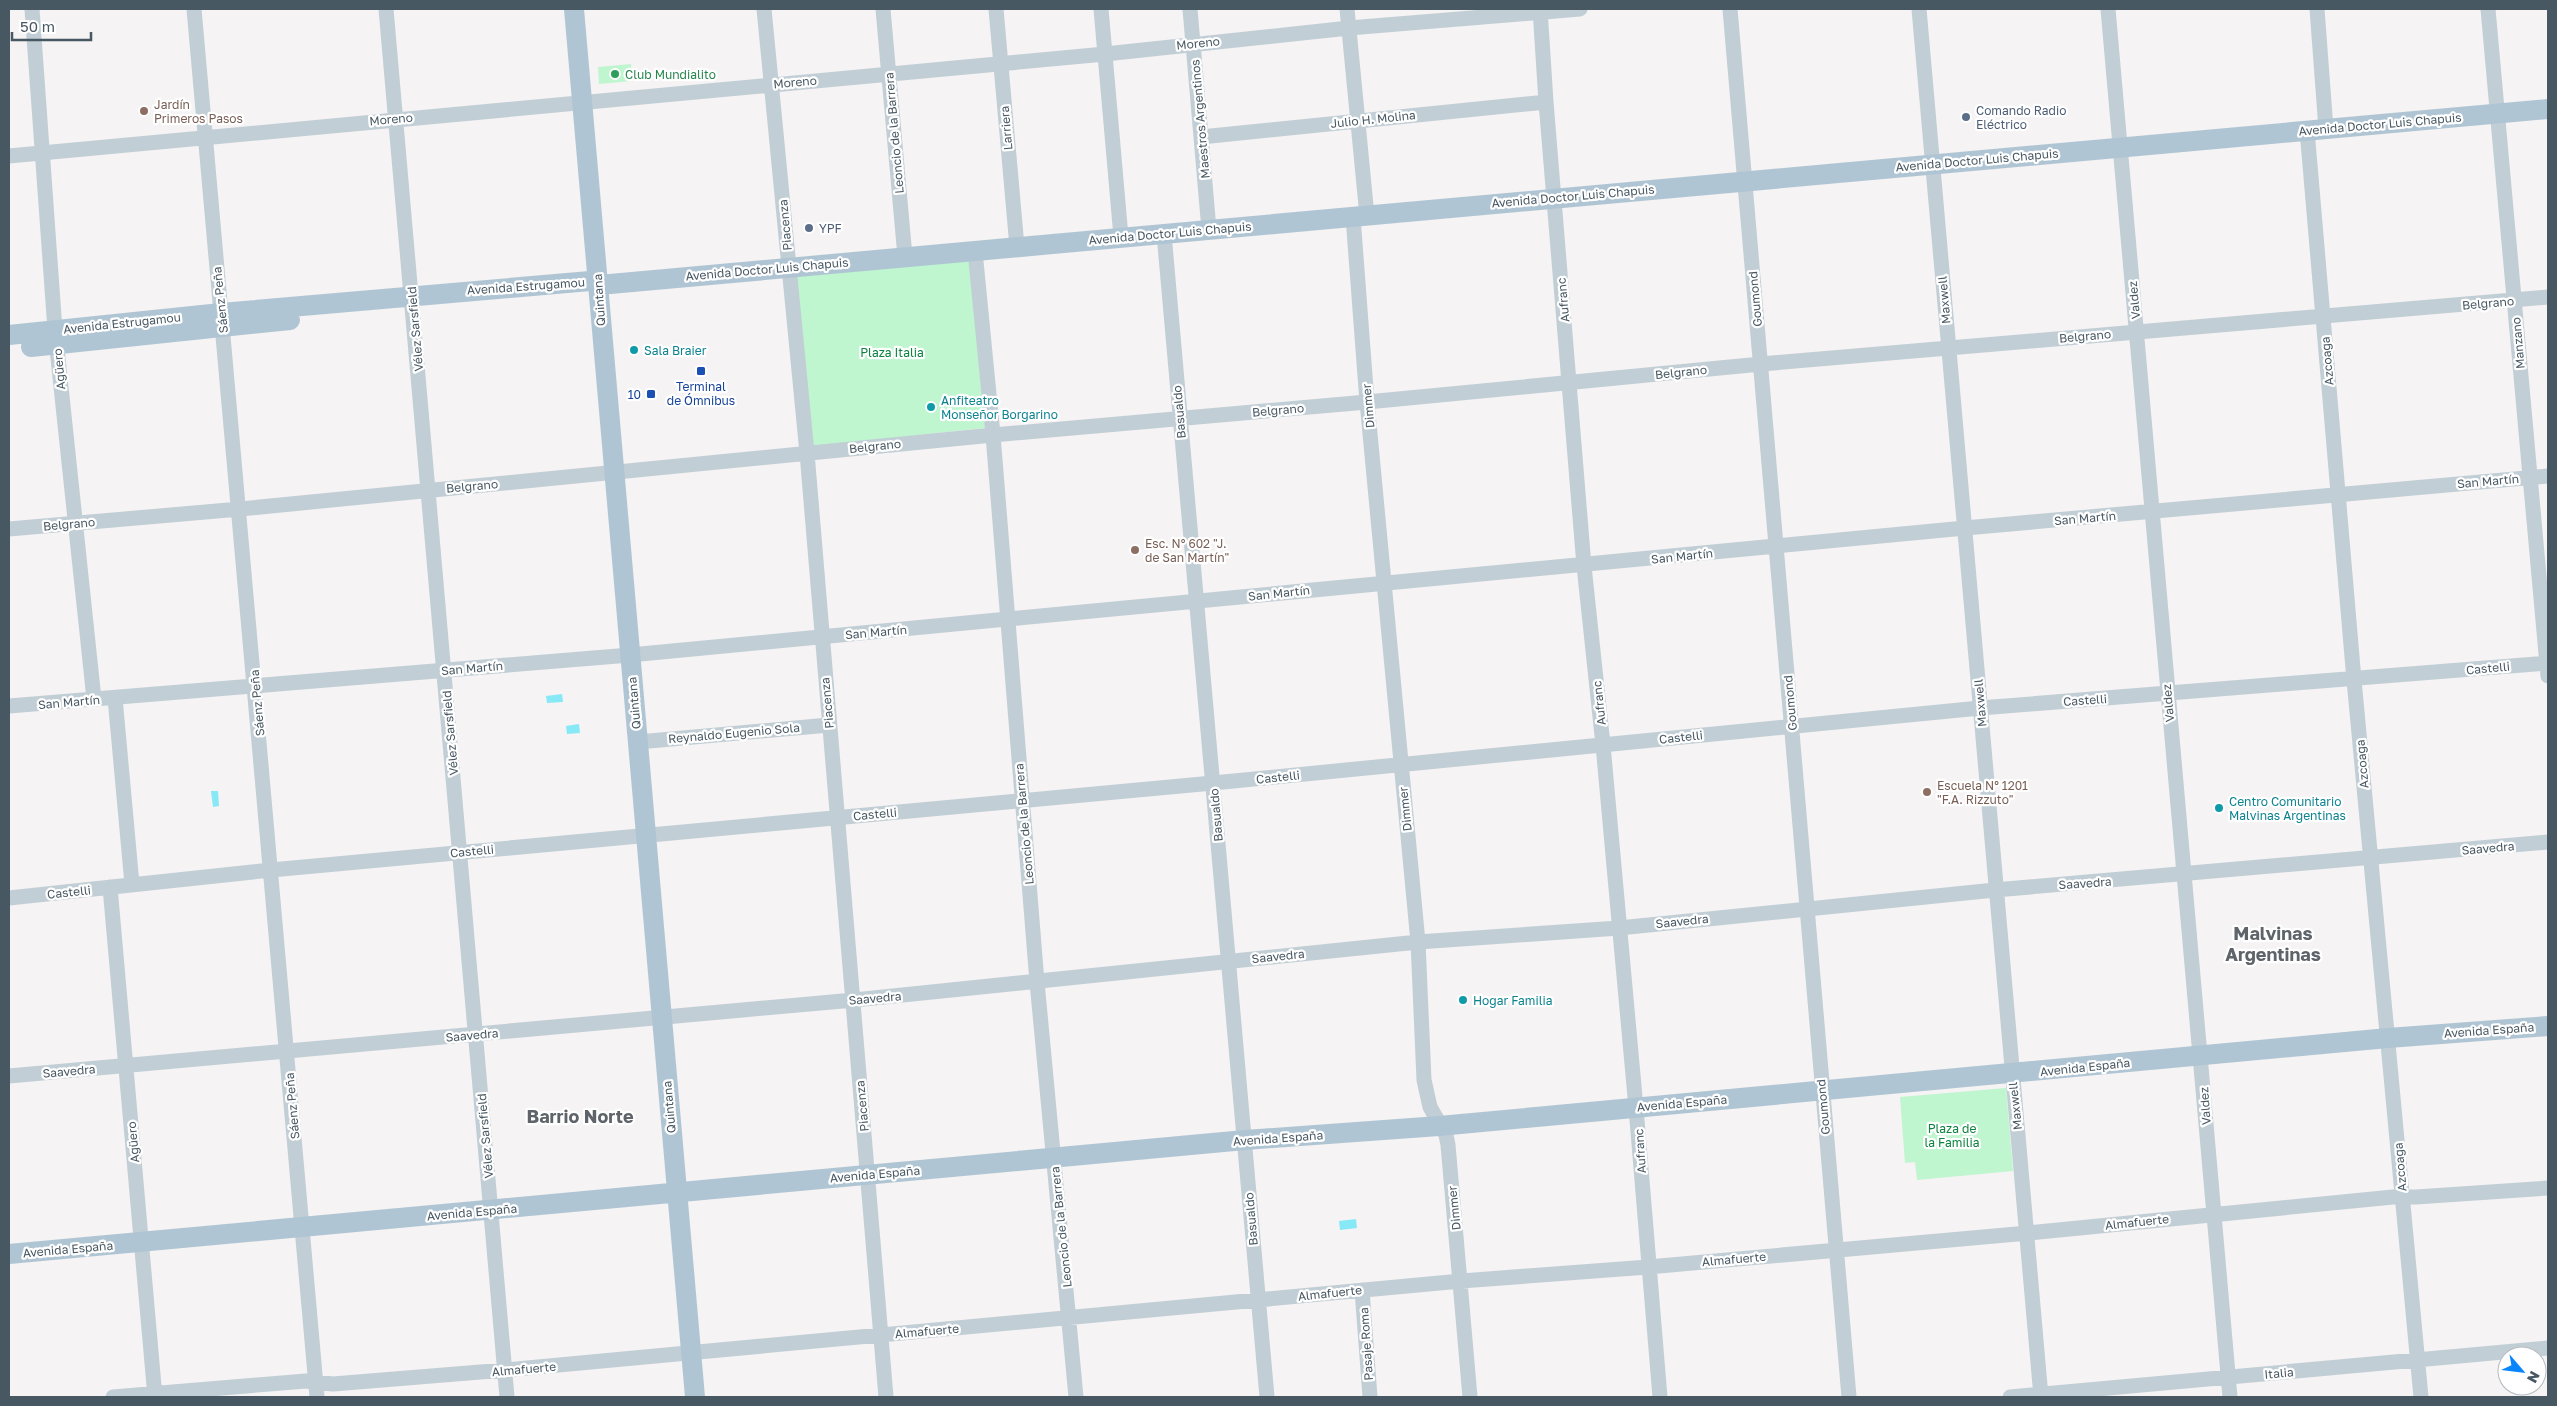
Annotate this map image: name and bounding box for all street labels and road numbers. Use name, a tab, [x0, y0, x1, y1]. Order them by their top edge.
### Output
street label: Moreno	[1176, 33, 1220, 53]
street label: Maestros Argentinos	[1187, 59, 1213, 179]
street label: Leoncio de la Barrera	[881, 72, 907, 194]
street label: Moreno	[773, 73, 817, 91]
street label: Larriera	[997, 105, 1015, 151]
street label: Julio H. Molina	[1330, 107, 1416, 131]
street label: Avenida Doctor Luis Chapuis	[2298, 109, 2462, 139]
street label: Moreno	[369, 110, 413, 128]
street label: Avenida Doctor Luis Chapuis	[1895, 145, 2059, 175]
street label: Avenida Doctor Luis Chapuis	[1491, 181, 1655, 211]
street label: Piacenza	[775, 199, 795, 251]
street label: Avenida Doctor Luis Chapuis	[1088, 218, 1252, 248]
street label: Avenida Doctor Luis Chapuis	[685, 254, 849, 284]
street label: Sáenz Peña	[209, 266, 231, 334]
street label: Goumond	[1745, 271, 1765, 327]
street label: Quintana	[590, 273, 608, 327]
street label: Avenida Estrugamou	[467, 274, 585, 298]
street label: Maxwell	[1934, 275, 1954, 325]
street label: Aufranc	[1554, 277, 1572, 323]
street label: Valdez	[2125, 280, 2143, 320]
street label: Vélez Sarsfield	[404, 286, 426, 372]
street label: Belgrano	[2461, 293, 2515, 313]
street label: Avenida Estrugamou	[62, 309, 182, 337]
street label: Manzano	[2508, 316, 2528, 370]
street label: Belgrano	[2058, 326, 2112, 346]
street label: Azcoaga	[2317, 336, 2337, 386]
street label: Agüero	[50, 348, 68, 390]
street label: Belgrano	[1654, 362, 1708, 382]
street label: Dimmer	[1359, 383, 1377, 429]
street label: Basualdo	[1169, 385, 1189, 439]
street label: Belgrano	[1251, 400, 1305, 420]
street label: Belgrano	[848, 436, 902, 456]
street label: San Martín	[2456, 471, 2520, 491]
street label: Belgrano	[445, 476, 499, 496]
street label: San Martín	[2053, 508, 2117, 528]
street label: Belgrano	[42, 514, 96, 534]
street label: San Martín	[1650, 545, 1714, 567]
street label: San Martín	[1247, 582, 1311, 604]
street label: San Martín	[844, 622, 908, 642]
street label: San Martín	[440, 658, 504, 678]
street label: Castelli	[2465, 659, 2511, 677]
street label: Sáenz Peña	[247, 669, 267, 737]
street label: Goumond	[1780, 675, 1800, 731]
street label: Quintana	[624, 676, 644, 730]
street label: Piacenza	[817, 677, 837, 729]
street label: Maxwell	[1970, 678, 1990, 728]
street label: Aufranc	[1589, 680, 1609, 726]
street label: Valdez	[2159, 683, 2177, 723]
street label: Vélez Sarsfield	[439, 690, 461, 776]
street label: Castelli	[2063, 691, 2107, 709]
street label: San Martín	[37, 692, 101, 712]
street label: Reynaldo Eugenio Sola	[668, 720, 800, 746]
street label: Castelli	[1658, 727, 1704, 747]
street label: Azcoaga	[2352, 739, 2372, 789]
street label: Leoncio de la Barrera	[1011, 763, 1037, 885]
street label: Castelli	[1255, 767, 1301, 787]
street label: Dimmer	[1395, 786, 1415, 832]
street label: Basualdo	[1206, 788, 1226, 842]
street label: Castelli	[852, 805, 898, 823]
street label: Saavedra	[2461, 838, 2515, 858]
street label: Castelli	[449, 842, 495, 860]
street label: Saavedra	[2058, 874, 2112, 892]
street label: Castelli	[46, 882, 92, 902]
street label: Saavedra	[1655, 911, 1709, 931]
street label: Saavedra	[1251, 946, 1305, 966]
street label: Saavedra	[848, 988, 902, 1008]
street label: Avenida España	[2443, 1019, 2535, 1041]
street label: Saavedra	[445, 1025, 499, 1045]
street label: Avenida España	[2039, 1055, 2131, 1079]
street label: Saavedra	[42, 1061, 96, 1081]
street label: Sáenz Peña	[282, 1072, 302, 1140]
street label: Goumond	[1813, 1079, 1833, 1135]
street label: Quintana	[659, 1080, 679, 1134]
street label: Piacenza	[852, 1080, 872, 1132]
street label: Maxwell	[2005, 1081, 2025, 1131]
street label: Valdez	[2196, 1086, 2214, 1126]
street label: Avenida España	[1636, 1092, 1728, 1114]
street label: Vélez Sarsfield	[474, 1093, 496, 1179]
street label: Agüero	[124, 1121, 142, 1163]
street label: Avenida España	[1232, 1127, 1324, 1149]
street label: Aufranc	[1631, 1128, 1649, 1174]
street label: Azcoaga	[2390, 1142, 2410, 1192]
street label: Avenida España	[829, 1163, 921, 1185]
street label: Leoncio de la Barrera	[1047, 1166, 1075, 1288]
street label: Dimmer	[1444, 1185, 1464, 1231]
street label: Basualdo	[1241, 1192, 1261, 1246]
street label: Avenida España	[426, 1201, 518, 1223]
street label: Almafuerte	[2104, 1211, 2170, 1233]
street label: Avenida España	[22, 1238, 114, 1260]
street label: Almafuerte	[1701, 1249, 1767, 1269]
street label: Almafuerte	[1297, 1282, 1363, 1304]
street label: Pasaje Roma	[1356, 1307, 1376, 1381]
street label: Almafuerte	[894, 1321, 960, 1341]
street label: Almafuerte	[491, 1359, 557, 1379]
street label: Italia	[2264, 1364, 2294, 1382]

